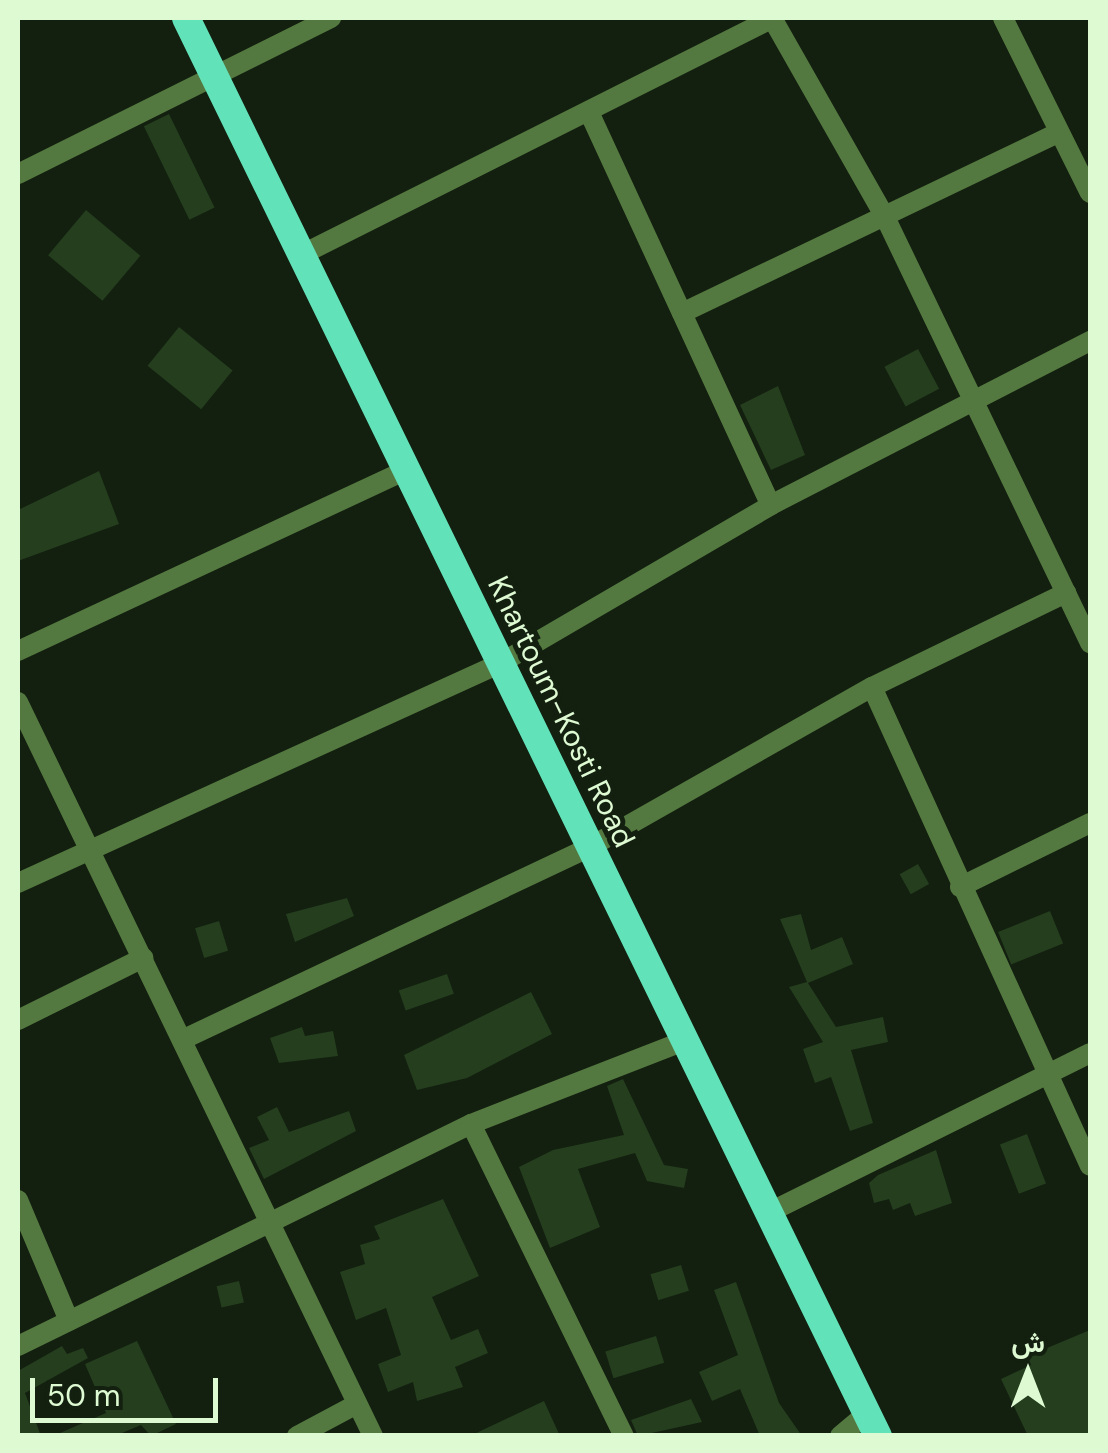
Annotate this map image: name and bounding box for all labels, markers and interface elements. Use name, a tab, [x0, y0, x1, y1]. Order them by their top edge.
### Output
street label: Khartoum-Kosti Road	[480, 571, 642, 853]
north arrow	[978, 1323, 1078, 1423]
text: ش	[1011, 1324, 1045, 1361]
scale bar	[35, 1358, 222, 1420]
text: 50 m	[47, 1376, 121, 1415]

